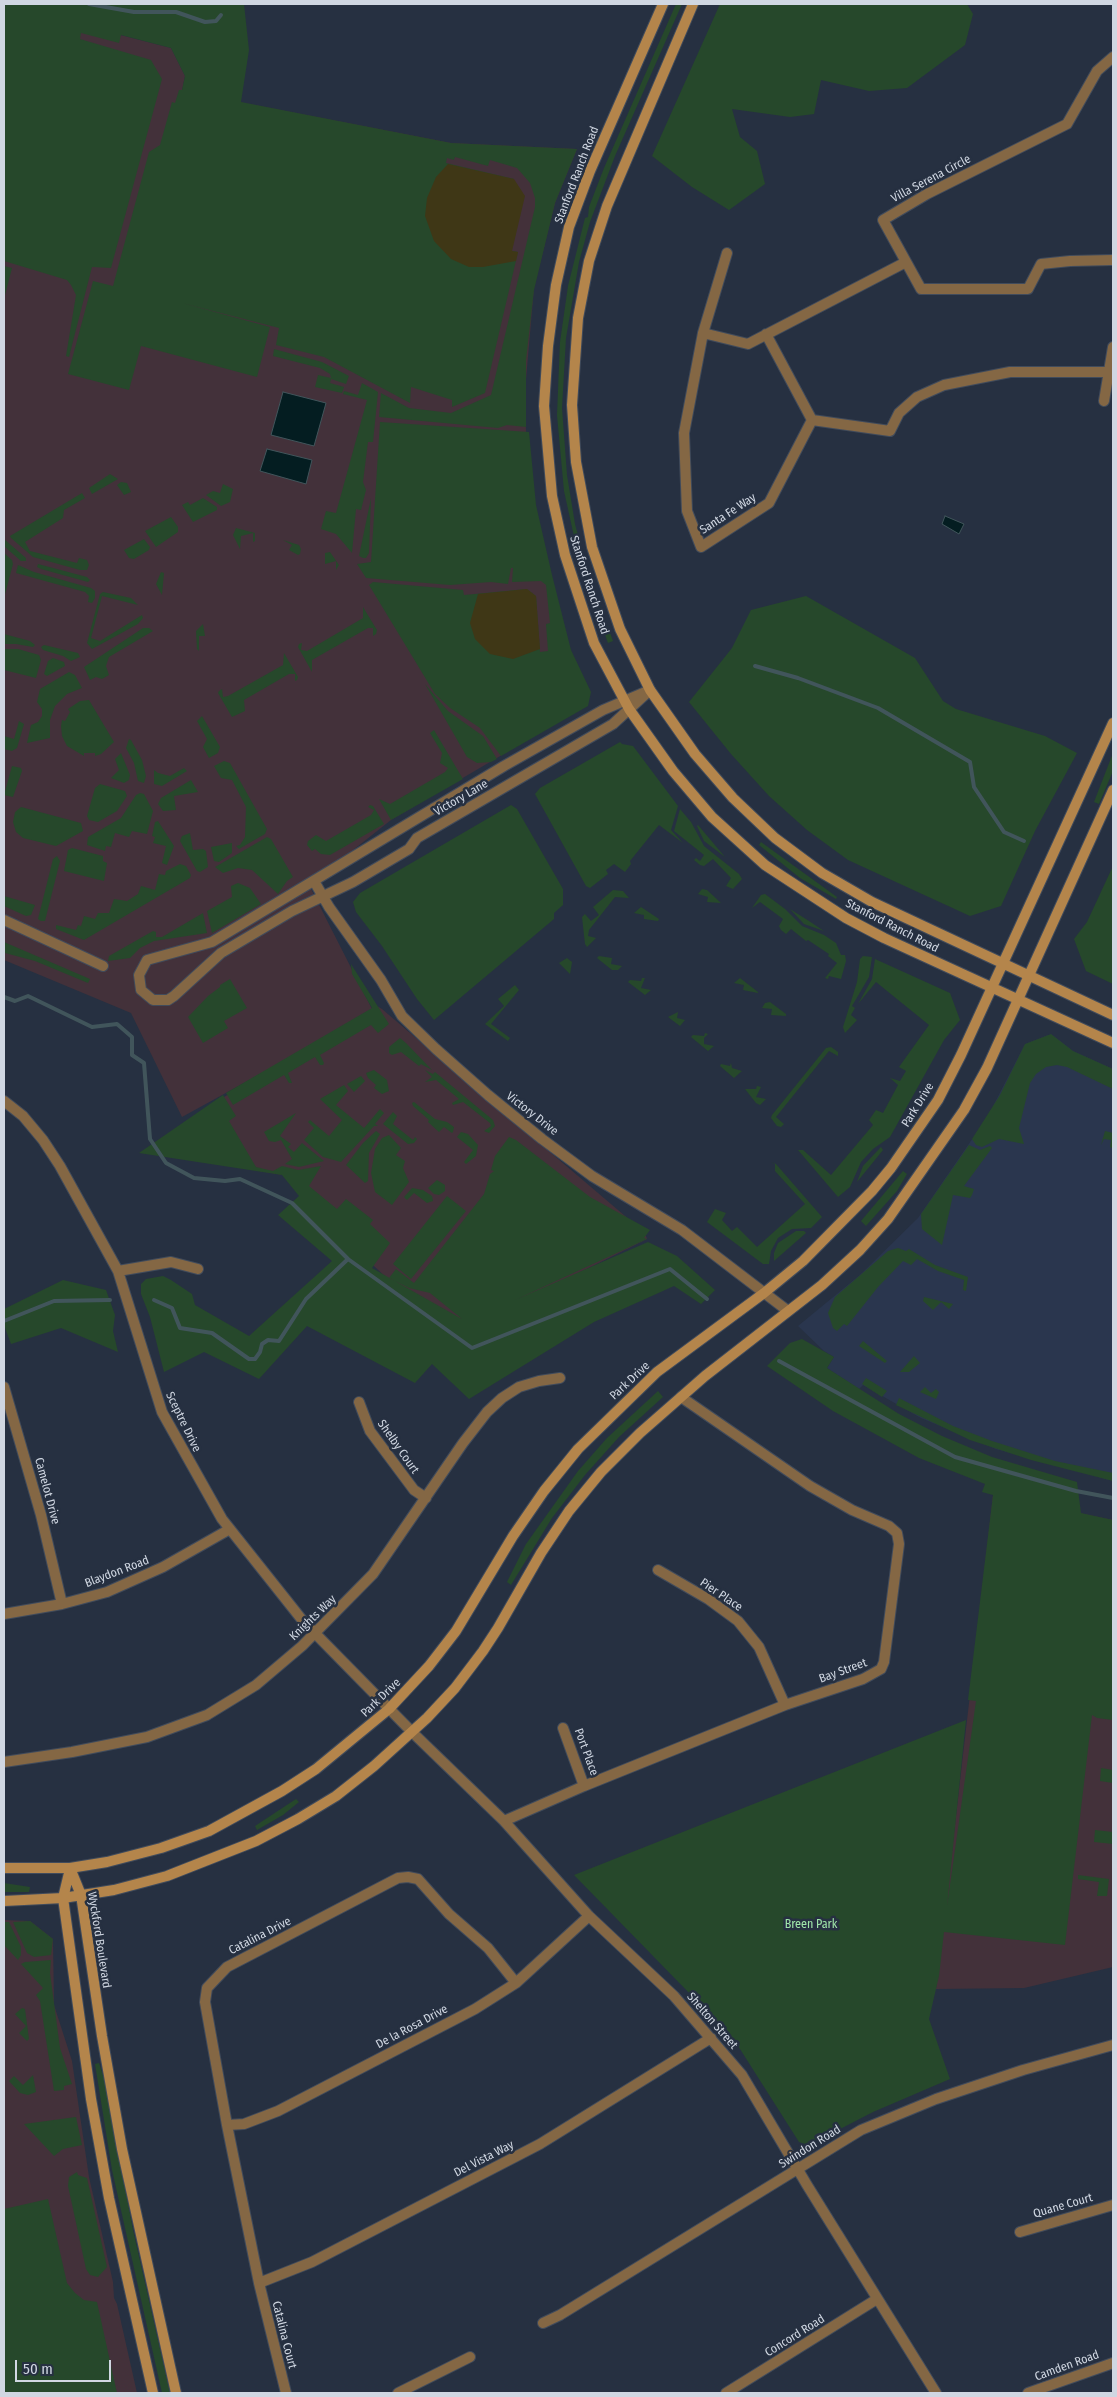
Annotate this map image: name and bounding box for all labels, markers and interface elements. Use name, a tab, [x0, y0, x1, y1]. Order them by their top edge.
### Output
street label: Stanford Ranch Road	[552, 124, 602, 226]
street label: Villa Serena Circle	[889, 152, 973, 206]
street label: Santa Fe Way	[697, 491, 759, 537]
street label: Stanford Ranch Road	[566, 534, 612, 636]
street label: Victory Lane	[431, 777, 491, 819]
street label: Stanford Ranch Road	[843, 896, 941, 956]
street label: Park Drive	[899, 1080, 937, 1130]
street label: Victory Drive	[503, 1089, 561, 1139]
street label: Park Drive	[607, 1359, 653, 1403]
street label: Sceptre Drive	[162, 1390, 204, 1454]
street label: Shelby Court	[374, 1417, 422, 1477]
street label: Camelot Drive	[31, 1456, 63, 1526]
street label: Blaydon Road	[83, 1553, 151, 1591]
street label: Pier Place	[697, 1576, 745, 1614]
street label: Knights Way	[287, 1592, 339, 1644]
street label: Bay Street	[817, 1656, 869, 1686]
street label: Park Drive	[358, 1676, 404, 1720]
street label: Port Place	[571, 1726, 601, 1778]
street label: Wyckford Boulevard	[84, 1891, 114, 1989]
street label: Catalina Drive	[226, 1914, 294, 1958]
park label: Breen Park	[785, 1918, 837, 1932]
street label: Shelton Street	[684, 1990, 740, 2052]
street label: De la Rosa Drive	[374, 2002, 450, 2052]
street label: Swindon Road	[777, 2122, 843, 2172]
street label: Del Vista Way	[452, 2138, 516, 2180]
street label: Quane Court	[1032, 2191, 1094, 2221]
street label: Catalina Court	[269, 2300, 299, 2370]
street label: Concord Road	[762, 2312, 828, 2360]
street label: Camden Road	[1033, 2348, 1101, 2384]
scale bar	[18, 2350, 114, 2382]
text: 50 m	[23, 2360, 53, 2378]

